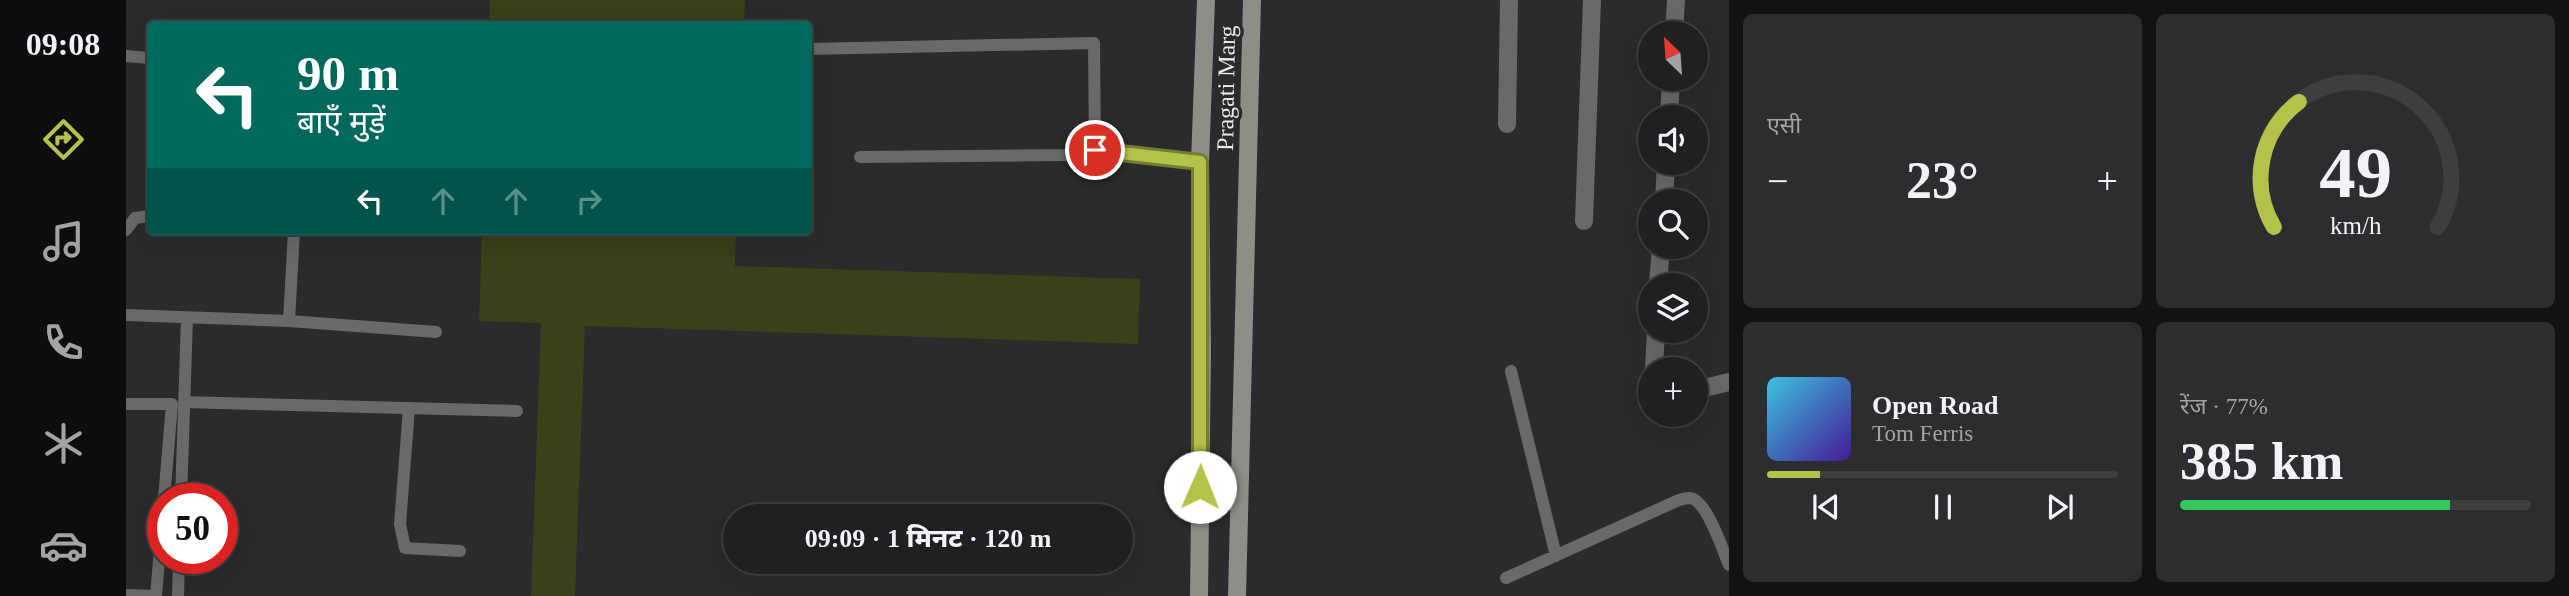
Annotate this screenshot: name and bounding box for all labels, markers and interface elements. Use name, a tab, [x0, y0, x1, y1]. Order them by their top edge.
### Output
north arrow	[1638, 21, 1708, 91]
map controls	[1638, 21, 1708, 427]
street label: Pragati Marg	[1212, 25, 1240, 151]
text: 09:08	[26, 26, 100, 62]
text: 90 m	[297, 46, 399, 101]
icon: left	[182, 49, 273, 140]
text: बाएँ मुड़ें	[297, 104, 386, 140]
button: sound	[1638, 105, 1708, 175]
text: एसी	[1767, 113, 1801, 138]
icon: directions	[39, 115, 88, 164]
pin	[1065, 120, 1125, 180]
icon: arrive	[1076, 131, 1114, 169]
text: 49	[2319, 132, 2392, 213]
text: 23°	[1906, 152, 1979, 209]
text: −	[1767, 160, 1788, 202]
text: +	[2097, 160, 2118, 202]
icon: left	[351, 182, 389, 220]
icon: ahead	[424, 182, 462, 220]
icon: ahead	[497, 182, 535, 220]
icon: right	[570, 182, 608, 220]
button: search	[1638, 189, 1708, 259]
text: km/h	[2330, 212, 2382, 239]
icon: music	[39, 217, 88, 266]
button: layers	[1638, 273, 1708, 343]
icon: phone	[39, 318, 88, 367]
button: +	[1638, 357, 1708, 427]
text: Open Road	[1872, 391, 1998, 420]
text: रेंज · 77%	[2180, 394, 2268, 419]
icon: climate	[39, 419, 88, 468]
text: Tom Ferris	[1872, 421, 1973, 446]
text: 385 km	[2180, 433, 2343, 490]
position arrow	[1163, 450, 1237, 524]
speed limit sign: 50	[147, 483, 238, 574]
icon: previous	[1807, 488, 1845, 526]
icon: pause	[1924, 488, 1962, 526]
icon: next	[2041, 488, 2079, 526]
icon: car	[39, 521, 88, 570]
text: 09:09 · 1 मिनट · 120 m	[805, 524, 1051, 553]

